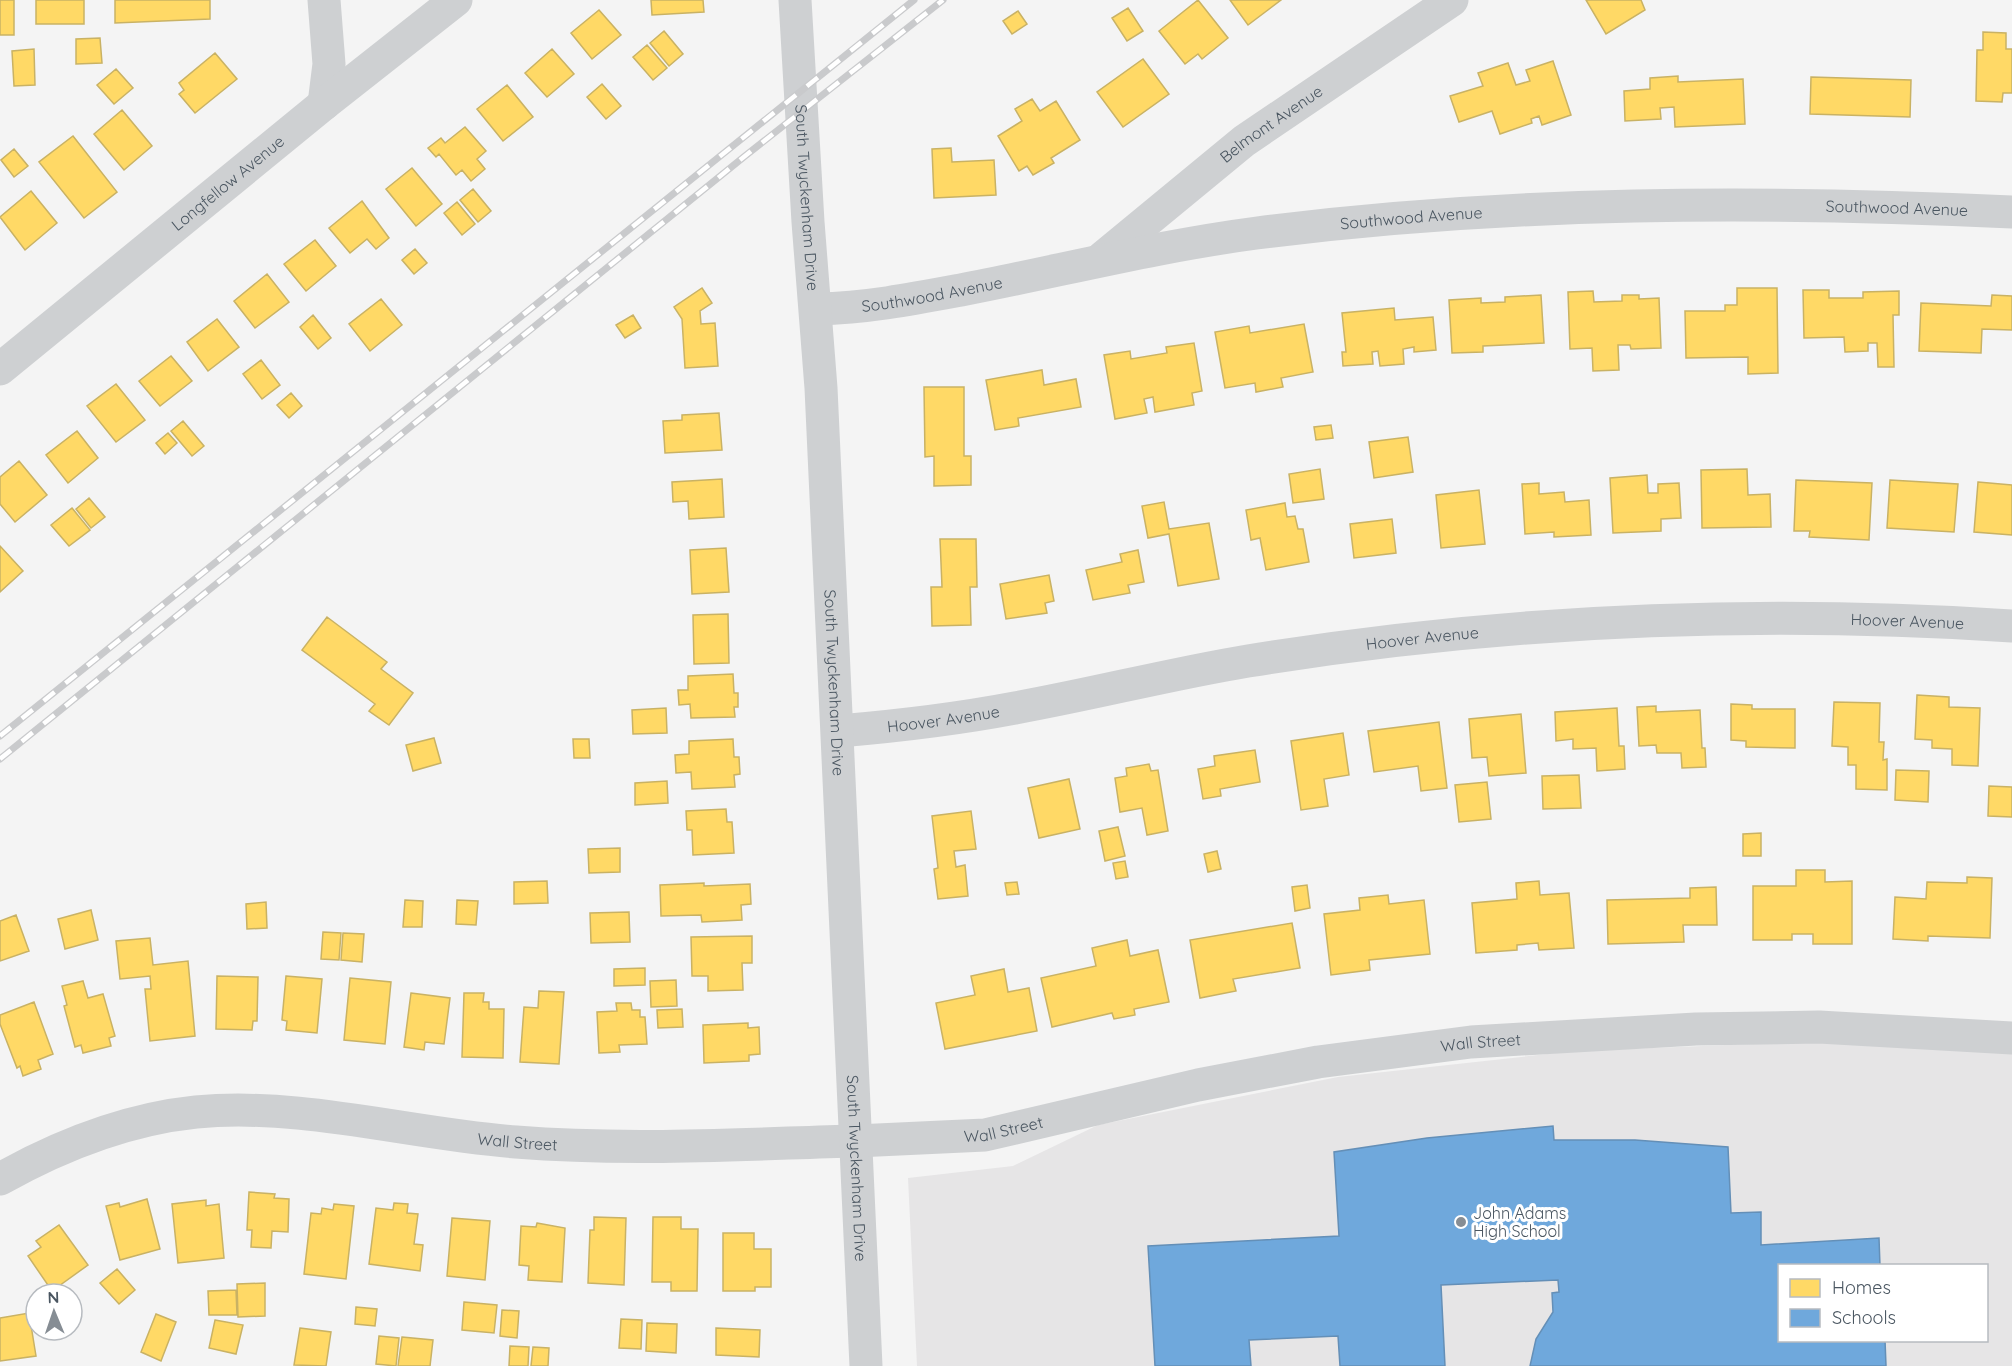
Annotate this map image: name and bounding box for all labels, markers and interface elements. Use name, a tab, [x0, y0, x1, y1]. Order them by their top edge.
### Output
street label: Belmont Avenue	[1216, 81, 1326, 167]
street label: South Twyckenham Drive	[791, 104, 823, 292]
street label: Longfellow Avenue	[167, 131, 288, 235]
street label: Southwood Avenue	[1825, 196, 1969, 220]
street label: Southwood Avenue	[1339, 202, 1483, 233]
street label: Southwood Avenue	[861, 272, 1004, 316]
street label: South Twyckenham Drive	[820, 589, 849, 776]
street label: Hoover Avenue	[1850, 609, 1965, 633]
street label: Hoover Avenue	[1365, 622, 1480, 654]
street label: Hoover Avenue	[886, 701, 1001, 736]
street label: Wall Street	[1439, 1029, 1521, 1056]
street label: South Twyckenham Drive	[843, 1075, 871, 1262]
street label: Wall Street	[963, 1112, 1045, 1146]
street label: Wall Street	[476, 1128, 558, 1155]
place label: John Adams High School	[1473, 1203, 1566, 1241]
marker: John Adams High School	[1454, 1215, 1468, 1229]
legend	[1778, 1264, 1988, 1342]
text: Homes	[1832, 1276, 1891, 1299]
north arrow	[24, 1282, 84, 1342]
text: N	[47, 1287, 60, 1307]
text: Schools	[1832, 1306, 1896, 1329]

